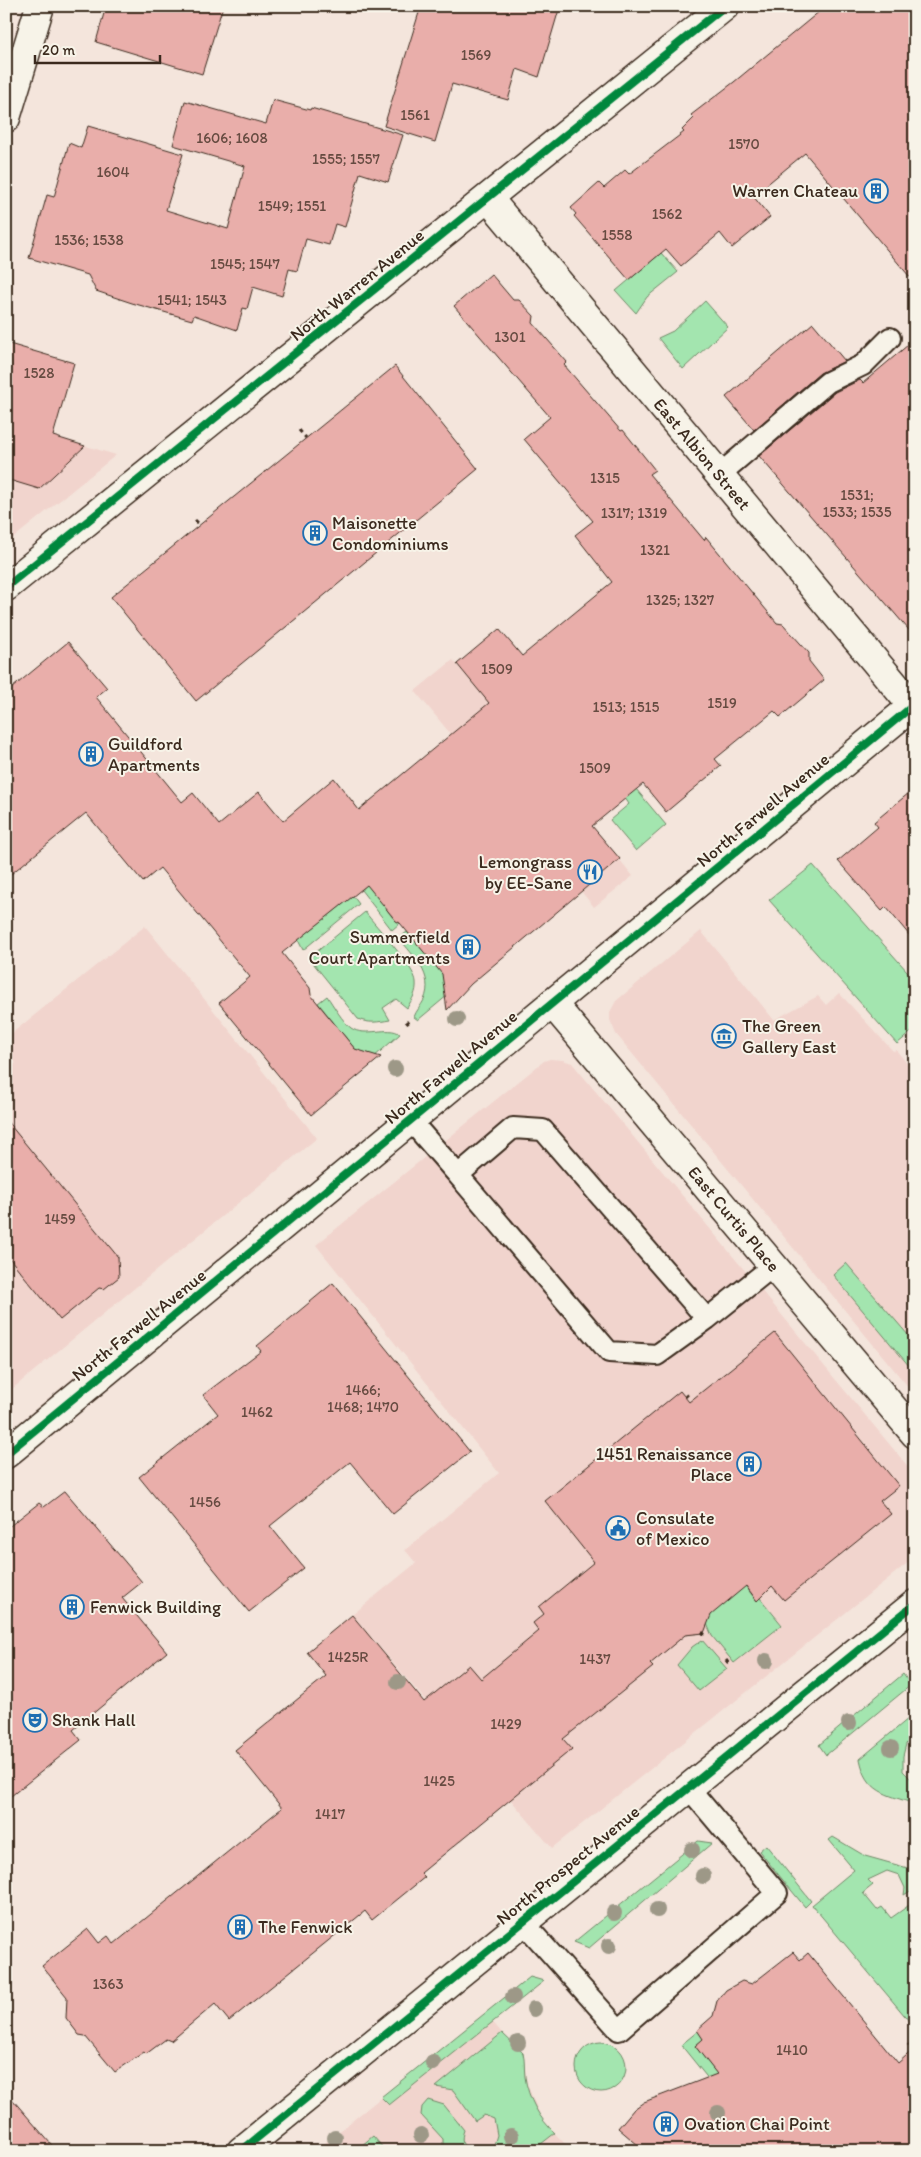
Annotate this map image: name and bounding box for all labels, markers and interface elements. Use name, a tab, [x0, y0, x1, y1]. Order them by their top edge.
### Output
scale bar	[35, 32, 160, 64]
text: 20 m	[42, 41, 76, 59]
house number: 1569	[461, 46, 491, 64]
house number: 1561	[400, 106, 430, 124]
house number: 1606; 1608	[196, 129, 268, 147]
house number: 1570	[728, 135, 760, 153]
house number: 1555; 1557	[312, 150, 380, 168]
house number: 1604	[96, 163, 130, 181]
building icon: Warren Chateau	[863, 178, 889, 204]
place label: Warren Chateau	[732, 180, 858, 202]
house number: 1549; 1551	[258, 197, 326, 215]
house number: 1562	[652, 205, 682, 223]
street label: North Warren Avenue	[285, 224, 429, 346]
house number: 1558	[602, 226, 632, 244]
house number: 1536; 1538	[54, 231, 124, 249]
house number: 1545; 1547	[210, 255, 281, 273]
house number: 1541; 1543	[157, 291, 227, 309]
house number: 1301	[494, 328, 526, 346]
house number: 1528	[24, 364, 54, 382]
street label: East Albion Street	[649, 393, 755, 515]
house number: 1315	[590, 469, 620, 487]
house number: 1531; 1533; 1535	[822, 486, 892, 521]
house number: 1317; 1319	[601, 504, 667, 522]
place label: Maisonette Condominiums	[332, 512, 449, 555]
building icon: Maisonette Condominiums	[302, 520, 328, 546]
house number: 1321	[640, 541, 670, 559]
house number: 1325; 1327	[646, 591, 715, 609]
house number: 1509	[481, 660, 513, 678]
house number: 1519	[707, 694, 737, 712]
house number: 1513; 1515	[593, 698, 660, 716]
place label: Guildford Apartments	[108, 733, 200, 776]
building icon: Guildford Apartments	[78, 741, 104, 767]
street label: North Farwell Avenue	[692, 748, 834, 872]
house number: 1509	[579, 759, 611, 777]
place label: Lemongrass by EE-Sane	[479, 851, 572, 894]
restaurant icon: Lemongrass by EE-Sane	[577, 859, 603, 885]
place label: Summerfield Court Apartments	[308, 926, 450, 969]
building icon: Summerfield Court Apartments	[455, 934, 481, 960]
street label: North Farwell Avenue	[380, 1005, 522, 1129]
place label: The Green Gallery East	[742, 1015, 836, 1058]
museum icon: The Green Gallery East	[711, 1023, 737, 1049]
street label: East Curtis Place	[683, 1161, 785, 1277]
house number: 1459	[44, 1210, 76, 1228]
street label: North Farwell Avenue	[67, 1264, 211, 1386]
house number: 1466; 1468; 1470	[327, 1381, 399, 1416]
house number: 1462	[241, 1403, 273, 1421]
place label: 1451 Renaissance Place	[596, 1443, 732, 1486]
building icon: 1451 Renaissance Place	[736, 1451, 762, 1477]
house number: 1456	[189, 1493, 221, 1511]
place label: Consulate of Mexico	[636, 1507, 715, 1550]
public building icon: Consulate of Mexico	[605, 1515, 631, 1541]
building icon: Fenwick Building	[59, 1594, 85, 1620]
place label: Fenwick Building	[90, 1596, 222, 1618]
house number: 1425R	[328, 1648, 368, 1666]
house number: 1437	[579, 1650, 611, 1668]
theatre icon: Shank Hall	[22, 1707, 48, 1733]
place label: Shank Hall	[52, 1709, 136, 1731]
house number: 1429	[490, 1715, 522, 1733]
house number: 1425	[423, 1772, 455, 1790]
street label: North Prospect Avenue	[492, 1800, 644, 1930]
house number: 1417	[315, 1805, 346, 1823]
building icon: The Fenwick	[227, 1914, 253, 1940]
place label: The Fenwick	[258, 1916, 352, 1938]
house number: 1363	[92, 1975, 124, 1993]
house number: 1410	[776, 2041, 808, 2059]
building icon: Ovation Chai Point	[653, 2111, 679, 2137]
place label: Ovation Chai Point	[684, 2113, 830, 2135]

